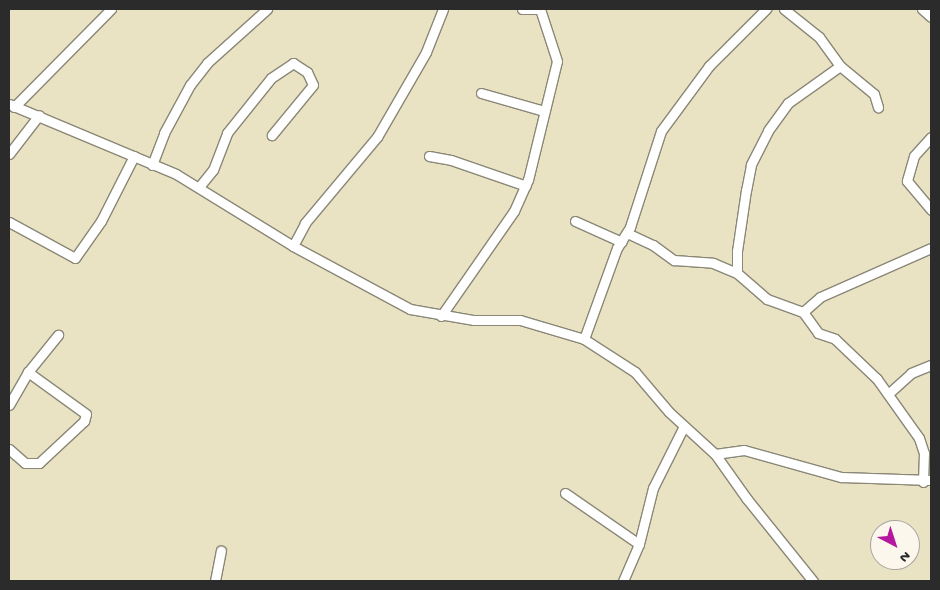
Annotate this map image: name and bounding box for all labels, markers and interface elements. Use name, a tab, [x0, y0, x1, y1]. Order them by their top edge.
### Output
north arrow	[870, 520, 920, 570]
text: N	[895, 547, 913, 566]

